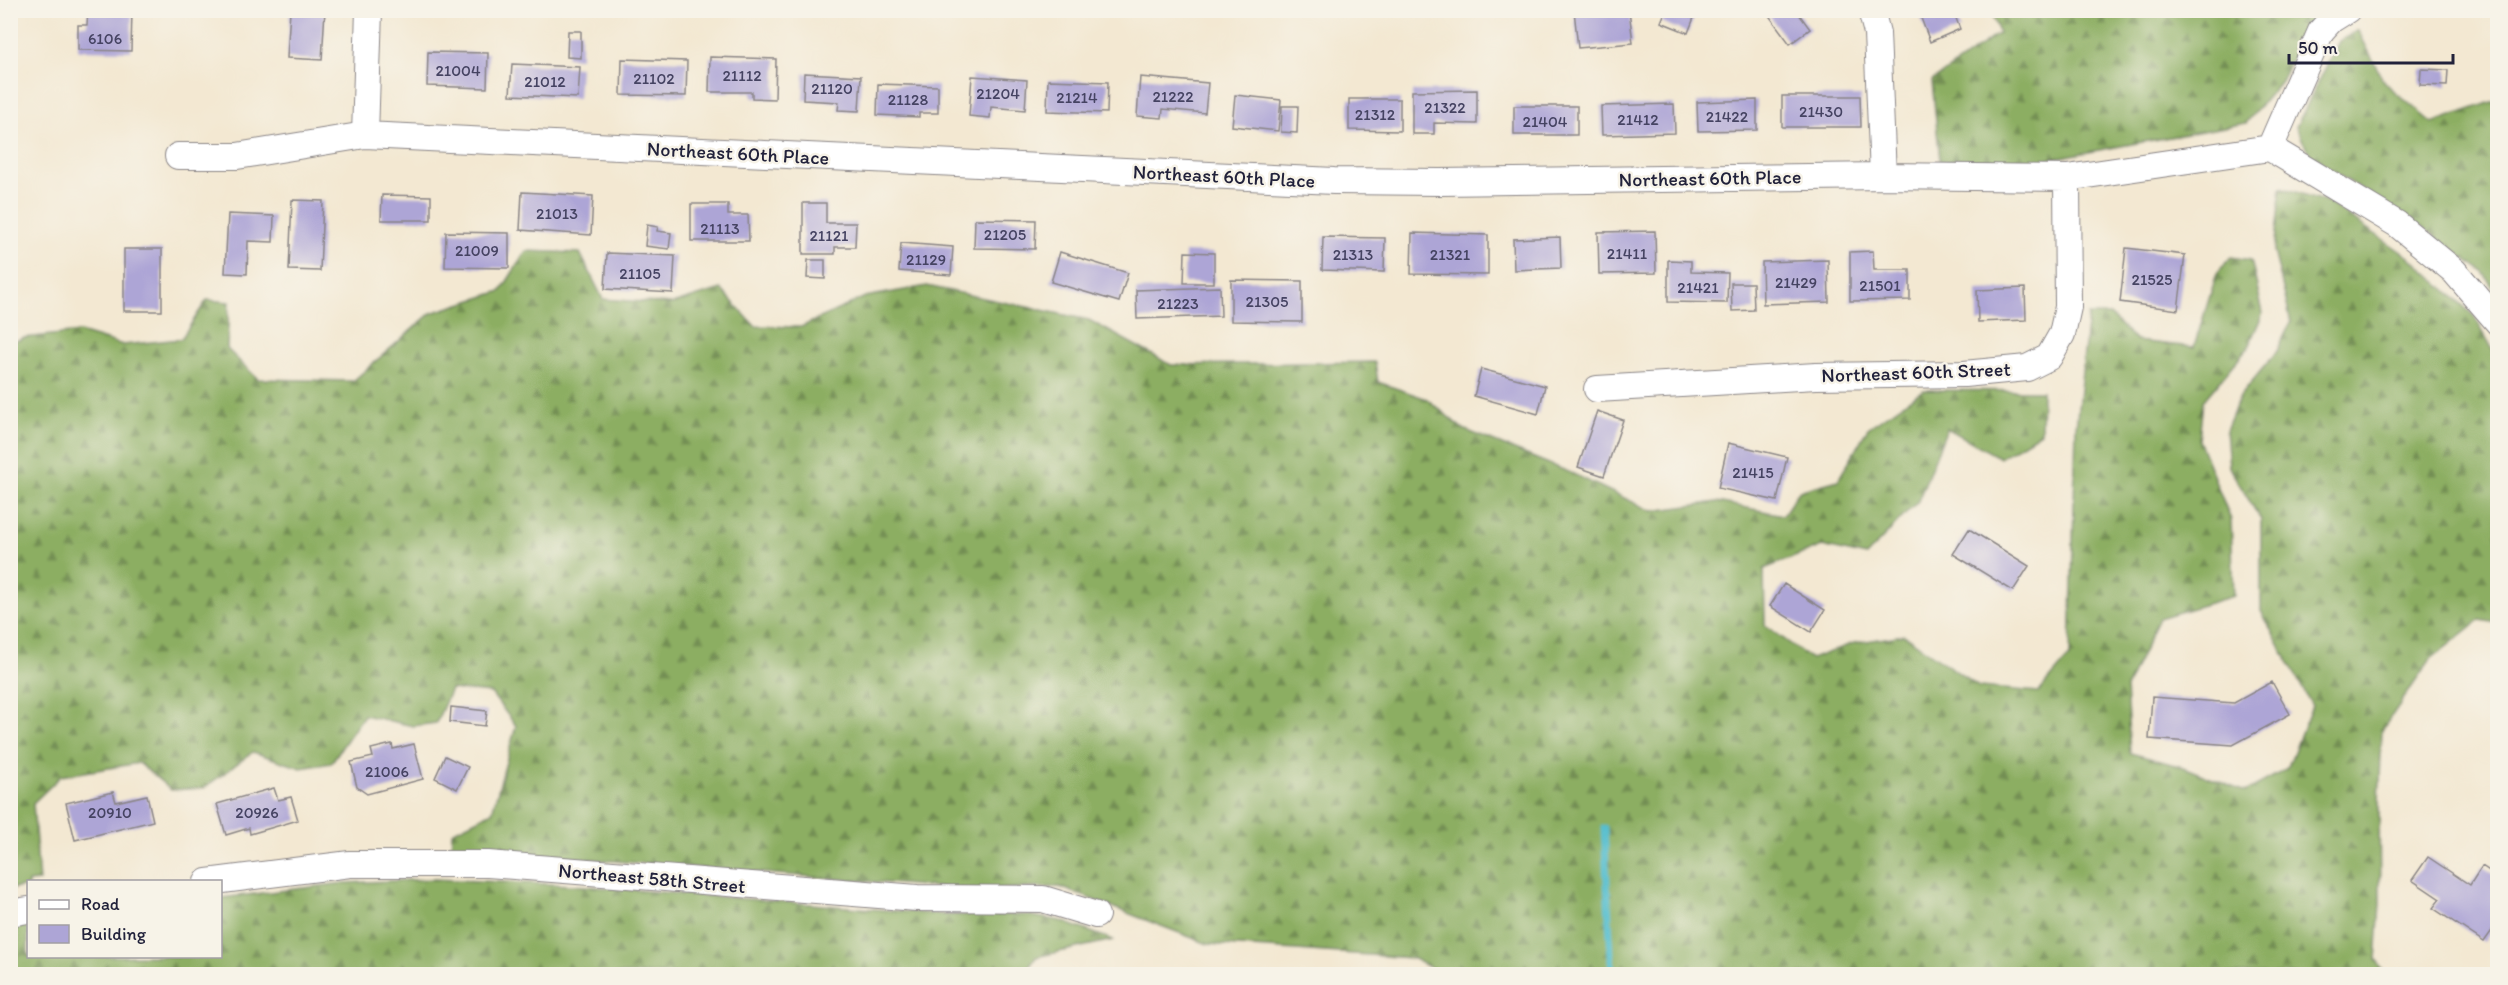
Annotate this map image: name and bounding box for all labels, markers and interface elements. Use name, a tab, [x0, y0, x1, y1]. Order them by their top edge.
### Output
scale bar	[2289, 27, 2452, 65]
house number: 6106	[88, 29, 122, 48]
text: 50 m	[2298, 37, 2338, 59]
house number: 21004	[435, 61, 481, 80]
house number: 21112	[722, 66, 762, 85]
house number: 21102	[633, 69, 675, 88]
house number: 21012	[524, 72, 566, 91]
house number: 21120	[811, 79, 853, 98]
house number: 21204	[976, 84, 1020, 103]
house number: 21222	[1152, 87, 1194, 106]
house number: 21214	[1056, 88, 1098, 107]
house number: 21128	[888, 90, 928, 109]
house number: 21322	[1424, 98, 1466, 117]
house number: 21430	[1799, 102, 1843, 121]
house number: 21312	[1355, 105, 1396, 124]
house number: 21422	[1706, 107, 1749, 126]
house number: 21412	[1617, 110, 1659, 129]
house number: 21404	[1523, 112, 1568, 131]
street label: Northeast 60th Place	[646, 136, 830, 170]
street label: Northeast 60th Place	[1132, 159, 1316, 193]
street label: Northeast 60th Place	[1618, 164, 1802, 192]
house number: 21013	[536, 204, 578, 223]
house number: 21113	[700, 219, 740, 238]
house number: 21205	[984, 225, 1026, 244]
house number: 21121	[809, 226, 849, 245]
house number: 21009	[455, 241, 499, 260]
house number: 21411	[1607, 244, 1648, 263]
house number: 21313	[1333, 245, 1374, 264]
house number: 21321	[1430, 245, 1471, 264]
house number: 21129	[906, 250, 946, 269]
house number: 21105	[619, 264, 661, 283]
house number: 21525	[2131, 270, 2173, 289]
house number: 21429	[1775, 273, 1817, 292]
house number: 21501	[1859, 276, 1901, 295]
house number: 21421	[1677, 278, 1719, 297]
house number: 21305	[1246, 292, 1288, 311]
house number: 21223	[1157, 294, 1199, 313]
street label: Northeast 60th Street	[1821, 357, 2011, 387]
house number: 21415	[1732, 463, 1774, 482]
house number: 21006	[365, 762, 409, 781]
house number: 20910	[88, 803, 132, 822]
house number: 20926	[235, 803, 279, 822]
street label: Northeast 58th Street	[557, 858, 747, 898]
legend	[27, 880, 222, 958]
text: Road	[81, 893, 120, 915]
text: Building	[81, 923, 147, 945]

